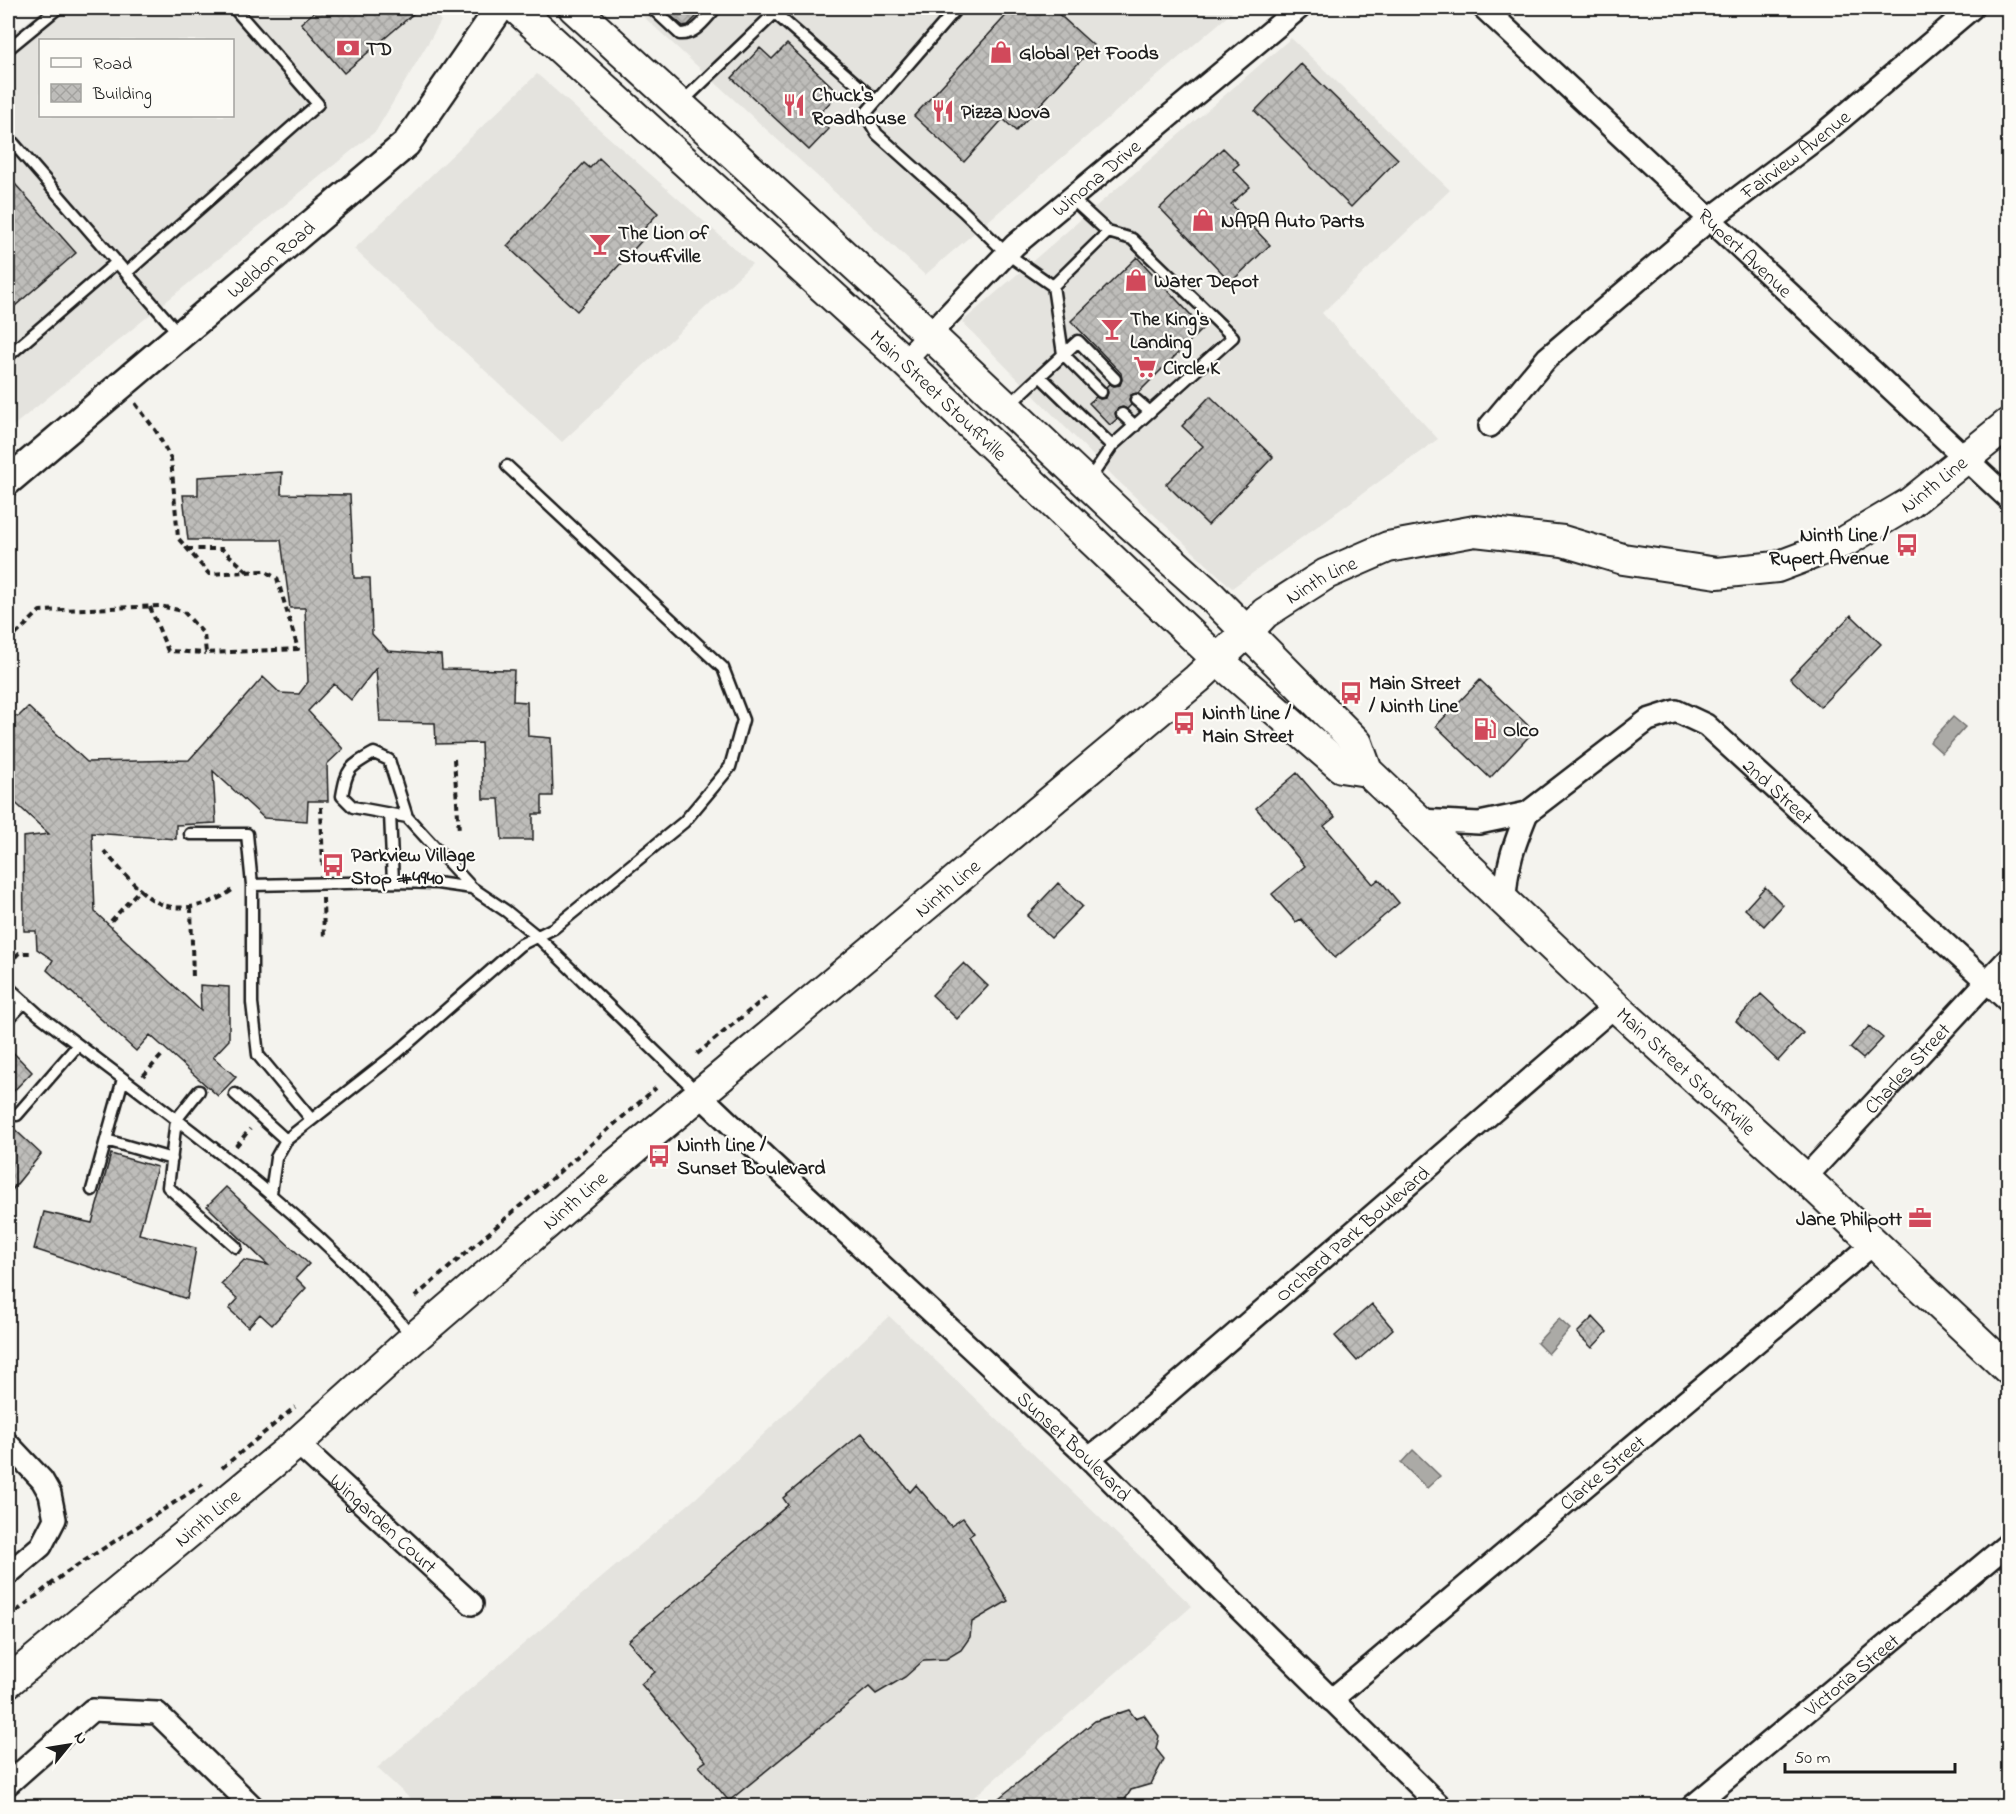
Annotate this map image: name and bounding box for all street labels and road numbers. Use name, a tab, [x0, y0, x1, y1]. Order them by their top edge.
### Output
street label: Fairview Avenue	[1735, 104, 1858, 208]
street label: Winona Drive	[1047, 134, 1148, 225]
street label: Rupert Avenue	[1690, 203, 1798, 306]
street label: Weldon Road	[222, 215, 323, 307]
street label: Main Street Stouffville	[862, 324, 1012, 469]
street label: Ninth Line	[1896, 450, 1975, 522]
street label: Ninth Line	[1281, 550, 1362, 613]
street label: 2nd Street	[1735, 753, 1818, 833]
street label: Ninth Line	[909, 853, 988, 926]
street label: Main Street Stouffville	[1609, 1002, 1761, 1144]
street label: Charles Street	[1859, 1017, 1959, 1122]
street label: Orchard Park Boulevard	[1270, 1160, 1437, 1310]
street label: Ninth Line	[537, 1165, 615, 1238]
street label: Sunset Boulevard	[1009, 1386, 1136, 1509]
street label: Clarke Street	[1554, 1429, 1653, 1519]
street label: Wingarden Court	[322, 1468, 443, 1582]
street label: Ninth Line	[169, 1483, 248, 1556]
street label: Victoria Street	[1798, 1628, 1907, 1725]

